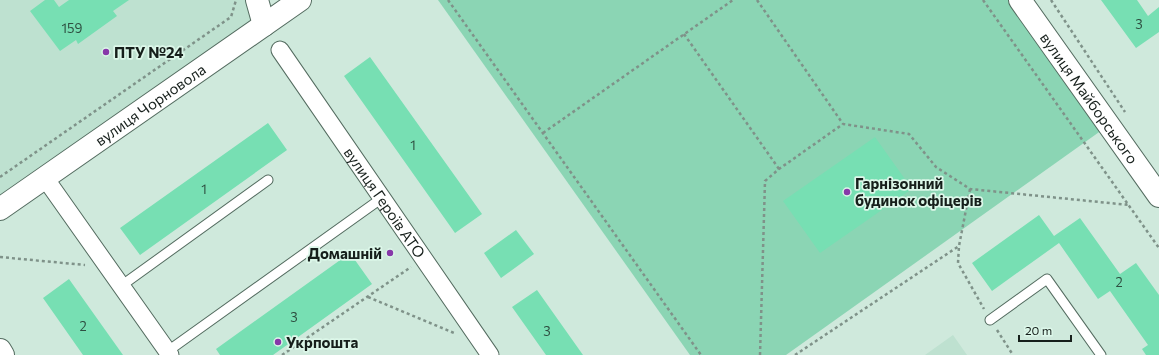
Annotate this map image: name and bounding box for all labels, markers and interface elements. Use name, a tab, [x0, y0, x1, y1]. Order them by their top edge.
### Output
house number: 3	[1135, 16, 1143, 32]
house number: 159	[62, 20, 83, 36]
street label: вулиця Майборського	[1037, 29, 1142, 167]
place label: ПТУ №24	[114, 43, 184, 61]
marker: ПТУ №24	[101, 47, 111, 57]
street label: вулиця Чорновола	[91, 60, 209, 149]
house number: 1	[410, 137, 416, 153]
street label: вулиця Героїв АТО	[341, 144, 429, 261]
place label: Гарнізонний будинок офіцерів	[855, 174, 982, 209]
house number: 1	[201, 181, 207, 197]
marker: Гарнізонний будинок офіцерів	[842, 187, 852, 197]
place label: Домашній	[308, 244, 382, 262]
marker: Домашній	[385, 248, 395, 258]
house number: 2	[1115, 274, 1123, 290]
house number: 3	[290, 309, 298, 325]
scale bar	[1019, 317, 1071, 343]
house number: 2	[79, 318, 87, 334]
house number: 3	[543, 323, 551, 339]
text: 20 m	[1025, 323, 1052, 337]
place label: Укрпошта	[286, 333, 358, 351]
marker: Укрпошта	[273, 337, 283, 347]

